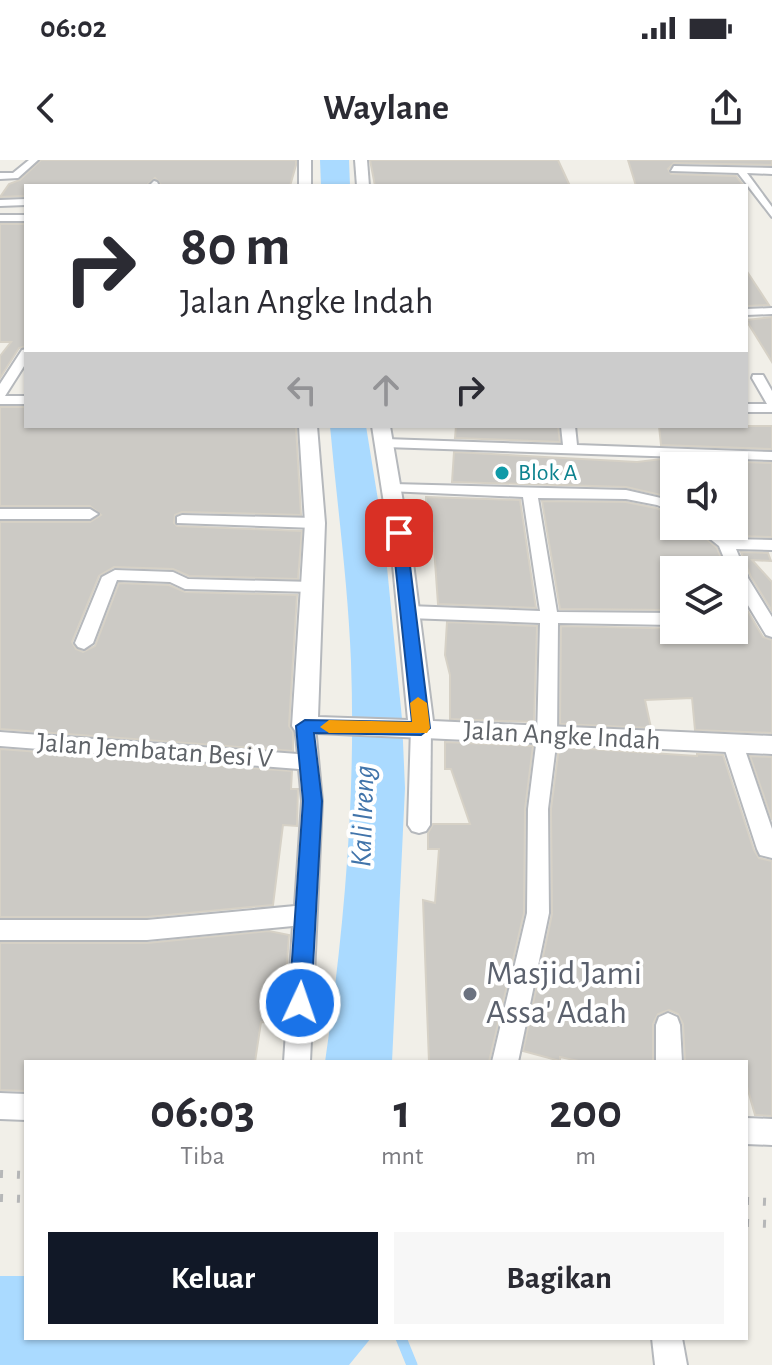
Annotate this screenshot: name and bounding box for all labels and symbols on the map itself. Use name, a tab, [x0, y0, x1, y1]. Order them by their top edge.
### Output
place label: Blok A	[518, 461, 578, 485]
marker: Blok A	[493, 464, 511, 482]
pin	[365, 499, 433, 567]
street label: Jalan Angke Indah	[463, 717, 661, 755]
street label: Jalan Jembatan Besi V	[36, 729, 274, 773]
water label: Kali Ireng	[346, 764, 380, 868]
place label: Masjid Jami Assa' Adah	[486, 957, 642, 1030]
position arrow	[258, 961, 342, 1045]
marker: Masjid Jami Assa' Adah	[461, 985, 479, 1003]

